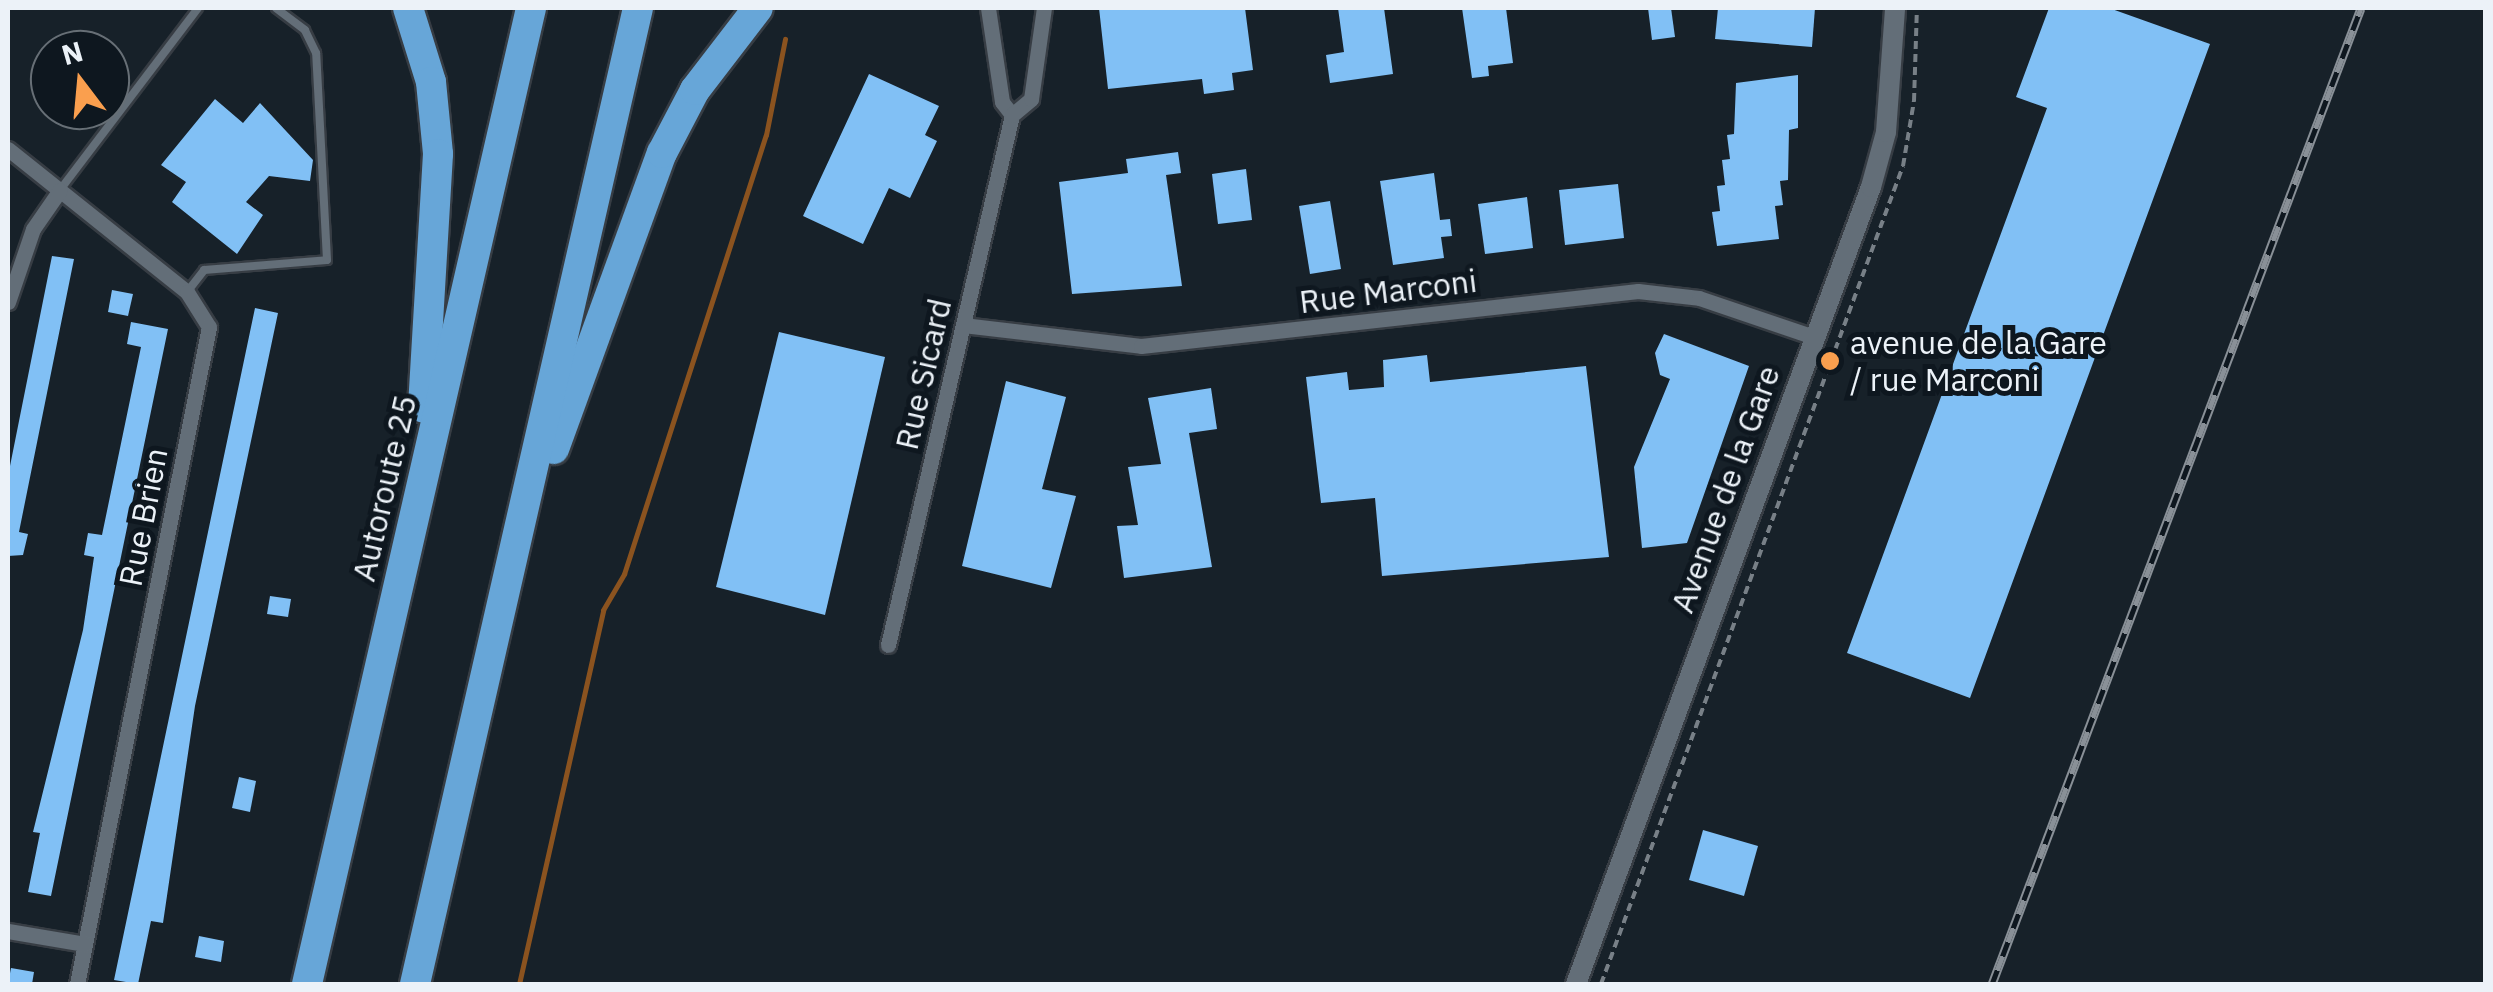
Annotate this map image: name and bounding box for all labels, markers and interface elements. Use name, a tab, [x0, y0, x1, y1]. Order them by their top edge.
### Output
north arrow	[30, 30, 130, 130]
text: N	[57, 32, 87, 73]
street label: Rue Marconi	[1297, 261, 1479, 321]
street label: Rue Sicard	[887, 295, 959, 453]
place label: avenue de la Gare / rue Marconi	[1850, 324, 2107, 399]
marker: avenue de la Gare / rue Marconi	[1819, 350, 1841, 372]
street label: Avenue de la Gare	[1663, 360, 1787, 618]
street label: Autoroute 25	[344, 391, 424, 585]
street label: Rue Brien	[111, 445, 175, 589]

